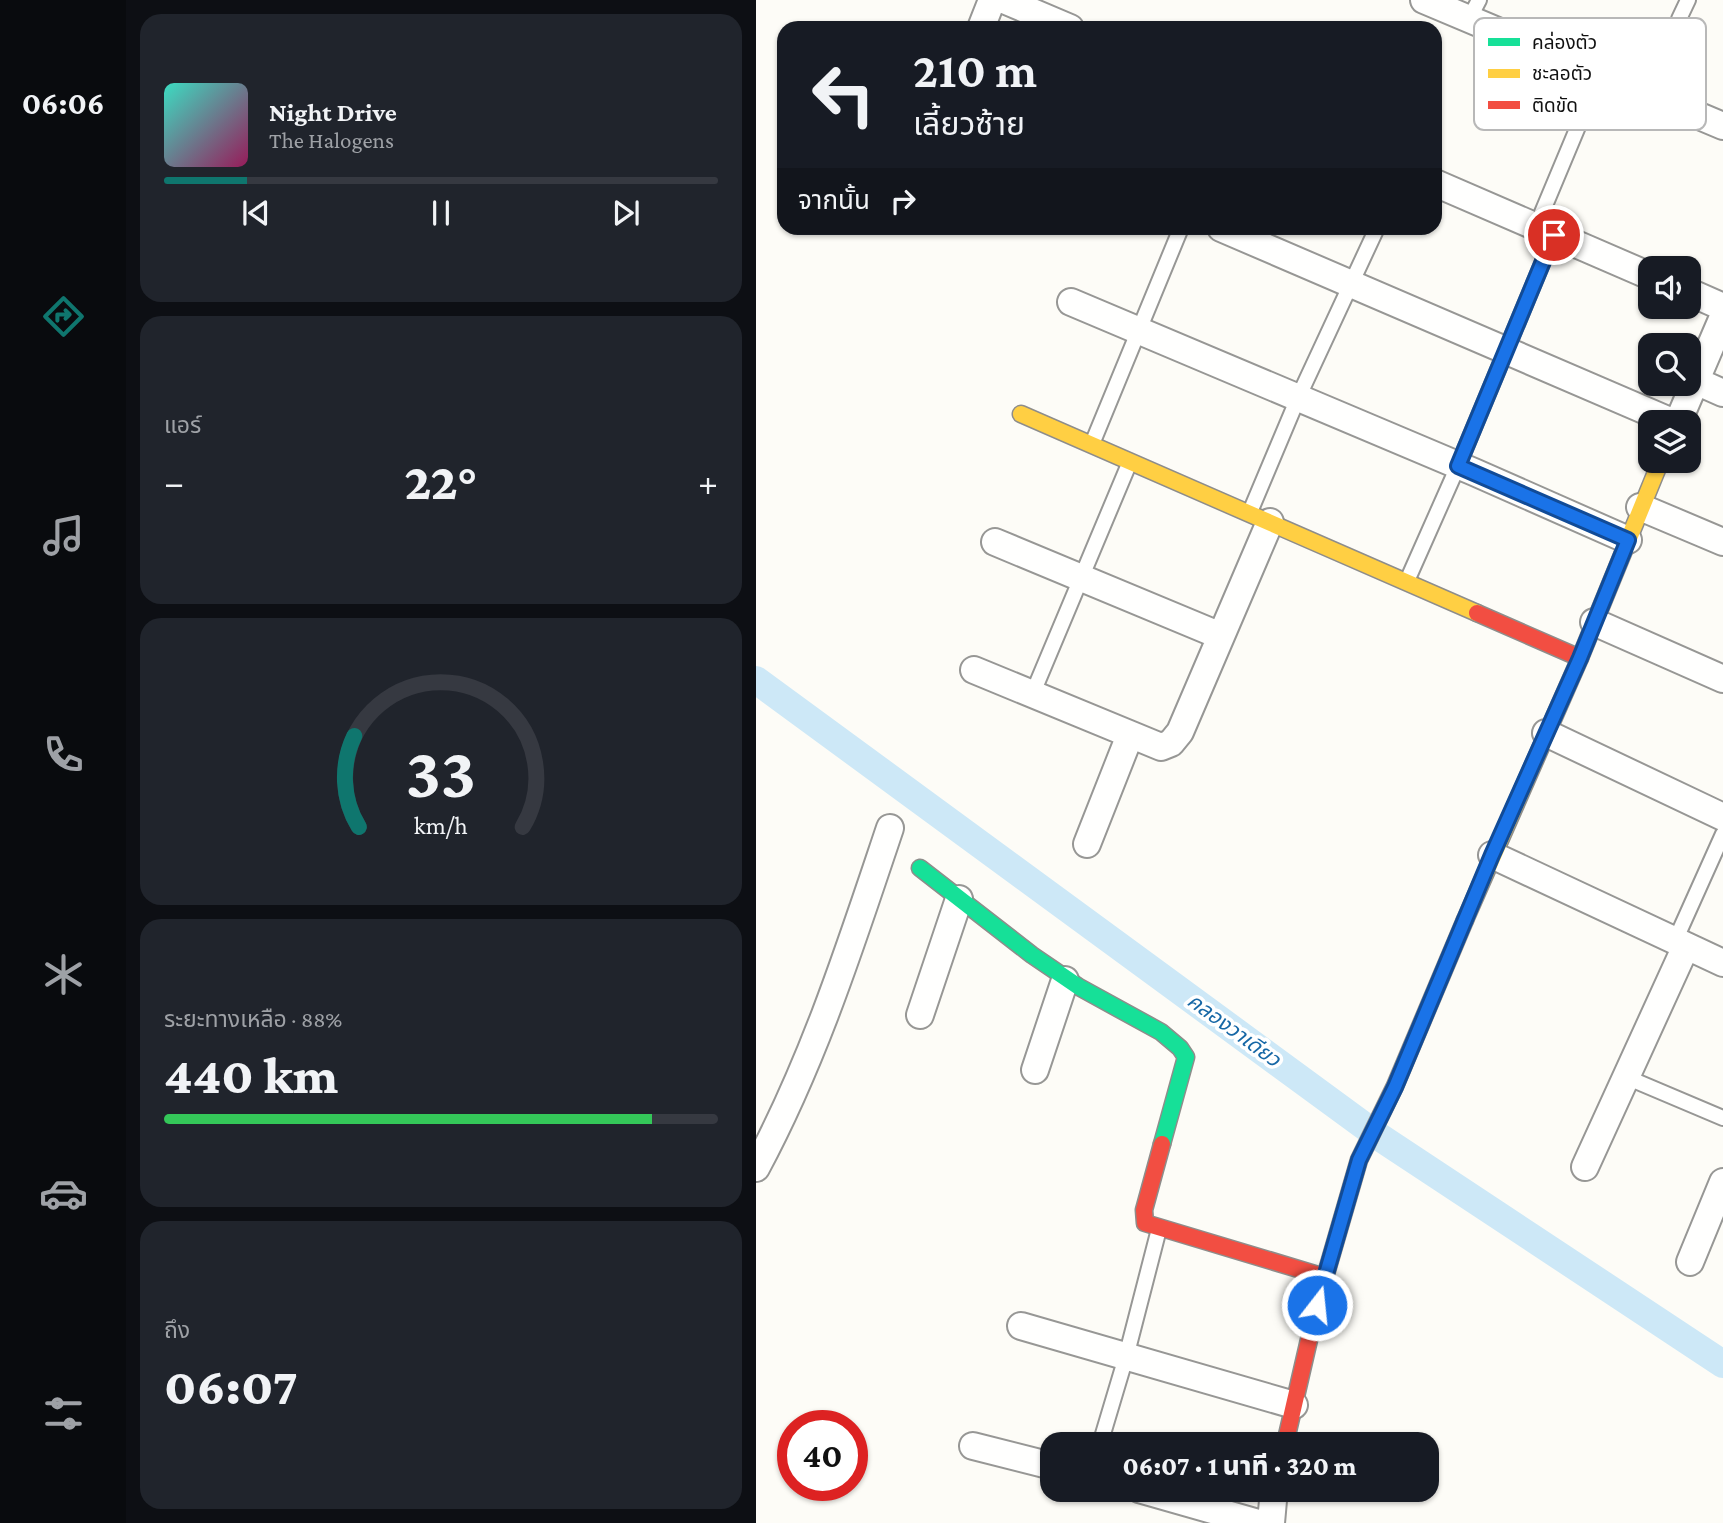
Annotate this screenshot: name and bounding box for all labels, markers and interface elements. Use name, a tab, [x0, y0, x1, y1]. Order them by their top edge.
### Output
legend	[1474, 18, 1706, 130]
text: คล่องตัว	[1532, 31, 1597, 53]
text: 210 m	[913, 43, 1037, 98]
icon: left	[798, 49, 889, 140]
text: ชะลอตัว	[1532, 63, 1592, 84]
text: 06:06	[22, 85, 104, 121]
text: ติดขัด	[1532, 95, 1578, 116]
text: Night Drive	[269, 98, 397, 127]
text: เลี้ยวซ้าย	[913, 106, 1025, 142]
text: The Halogens	[269, 127, 394, 153]
icon: right	[884, 182, 922, 220]
text: จากนั้น	[798, 186, 870, 215]
icon: previous	[237, 194, 275, 232]
icon: pause	[422, 194, 460, 232]
icon: next	[607, 194, 645, 232]
pin	[1524, 205, 1584, 265]
icon: arrive	[1535, 216, 1573, 254]
map controls	[1638, 256, 1701, 473]
button: sound	[1638, 256, 1701, 319]
icon: directions	[39, 292, 88, 341]
button: search	[1638, 333, 1701, 396]
button: layers	[1638, 410, 1701, 473]
text: แอร์	[164, 412, 201, 438]
text: 22°	[404, 452, 478, 510]
text: −	[164, 461, 184, 503]
text: +	[698, 461, 718, 503]
icon: music	[39, 511, 88, 560]
icon: phone	[39, 730, 88, 779]
text: 33	[406, 733, 476, 814]
text: km/h	[414, 812, 468, 839]
icon: climate	[39, 950, 88, 999]
water label: คลองวาเดียว	[1183, 988, 1286, 1072]
text: ระยะทางเหลือ · 88%	[164, 1006, 342, 1032]
text: 440 km	[164, 1046, 338, 1104]
icon: car	[39, 1169, 88, 1218]
position arrow	[1280, 1268, 1354, 1342]
text: ถึง	[164, 1317, 190, 1343]
text: 06:07	[164, 1357, 298, 1415]
icon: filters	[39, 1389, 88, 1438]
speed limit sign: 40	[777, 1410, 868, 1501]
text: 06:07 · 1 นาที · 320 m	[1123, 1452, 1356, 1481]

